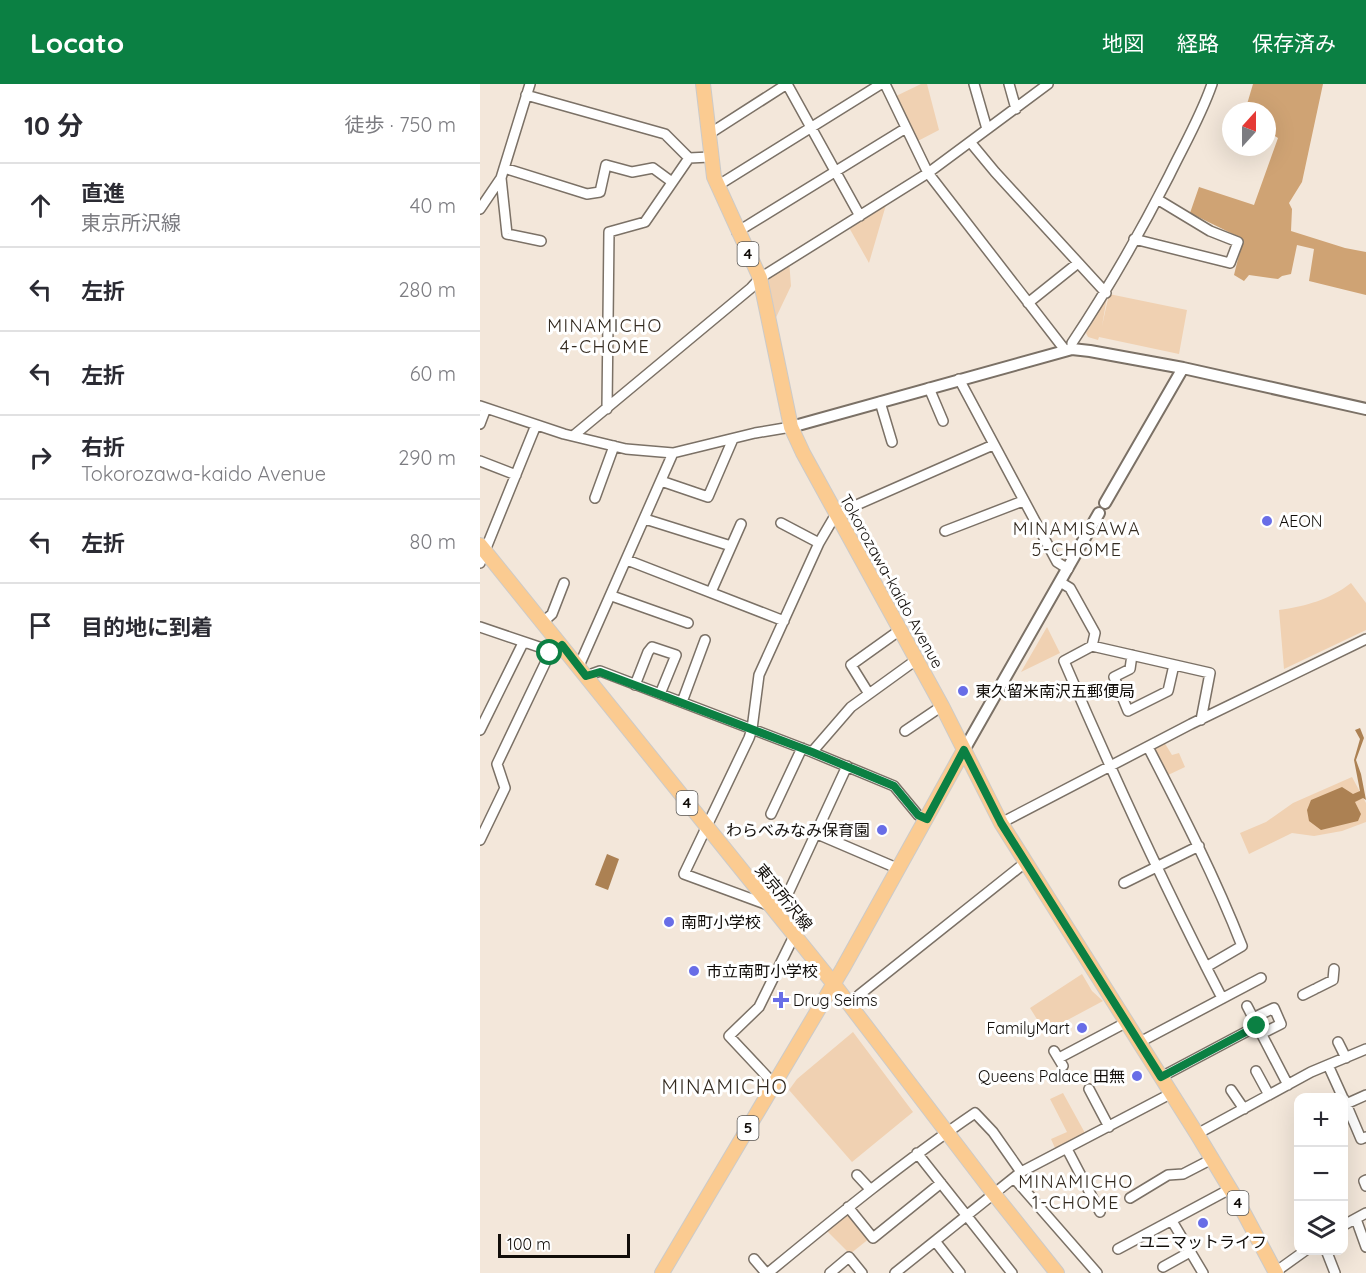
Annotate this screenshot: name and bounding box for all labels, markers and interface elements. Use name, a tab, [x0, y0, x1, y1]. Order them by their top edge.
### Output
text: Locato	[30, 25, 124, 60]
text: 地図	[1102, 30, 1144, 56]
text: 経路	[1177, 30, 1219, 56]
text: 保存済み	[1252, 30, 1336, 56]
north arrow	[1222, 102, 1276, 156]
text: 10 分	[24, 109, 83, 142]
text: 徒歩 · 750 m	[344, 112, 456, 137]
text: 直進	[81, 179, 125, 207]
icon: ahead	[24, 189, 57, 222]
text: 40 m	[410, 193, 456, 218]
text: 東京所沢線	[81, 210, 181, 235]
road number: 4	[738, 242, 758, 266]
icon: left	[24, 273, 57, 306]
text: 左折	[81, 277, 125, 305]
text: 280 m	[399, 277, 456, 302]
district label: MINAMICHO 4-CHOME	[547, 314, 663, 358]
icon: left	[24, 357, 57, 390]
text: 左折	[81, 361, 125, 389]
text: 60 m	[410, 361, 456, 386]
text: 右折	[81, 433, 125, 461]
icon: right	[24, 441, 57, 474]
text: 290 m	[398, 445, 456, 470]
text: Tokorozawa-kaido Avenue	[81, 461, 326, 486]
street label: Tokorozawa-kaido Avenue	[836, 490, 948, 672]
place label: AEON	[1279, 511, 1322, 531]
marker: AEON	[1260, 514, 1274, 528]
district label: MINAMISAWA 5-CHOME	[1013, 517, 1141, 561]
icon: left	[24, 525, 57, 558]
text: 左折	[81, 529, 125, 557]
text: 80 m	[410, 529, 456, 554]
icon: arrive	[24, 609, 57, 642]
text: 目的地に到着	[81, 613, 213, 641]
route start	[536, 639, 562, 665]
place label: 東久留米南沢五郵便局	[975, 681, 1135, 701]
marker: 東久留米南沢五郵便局	[956, 684, 970, 698]
road number: 4	[676, 791, 698, 815]
place label: わらべみなみ保育園	[726, 820, 870, 840]
marker: わらべみなみ保育園	[875, 823, 889, 837]
street label: 東京所沢線	[751, 860, 817, 934]
place label: 南町小学校	[681, 912, 761, 932]
marker: 南町小学校	[662, 915, 676, 929]
place label: 市立南町小学校	[706, 961, 818, 981]
marker: 市立南町小学校	[687, 964, 701, 978]
place label: Drug Seims	[793, 990, 878, 1010]
marker: Drug Seims	[774, 993, 788, 1007]
route end	[1243, 1012, 1269, 1038]
place label: FamilyMart	[987, 1018, 1070, 1038]
marker: FamilyMart	[1075, 1021, 1089, 1035]
place label: Queens Palace 田無	[978, 1066, 1125, 1086]
marker: Queens Palace 田無	[1130, 1069, 1144, 1083]
district label: MINAMICHO	[662, 1074, 788, 1099]
map controls	[1294, 1093, 1348, 1255]
button: +	[1294, 1093, 1348, 1147]
road number: 5	[738, 1116, 758, 1140]
button: −	[1294, 1147, 1348, 1201]
district label: MINAMICHO 1-CHOME	[1018, 1170, 1134, 1214]
road number: 4	[1228, 1191, 1248, 1215]
button: layers	[1294, 1201, 1348, 1255]
marker: ユニマットライフ	[1196, 1216, 1210, 1230]
scale bar	[498, 1231, 630, 1258]
place label: ユニマットライフ	[1139, 1232, 1267, 1252]
text: 100 m	[507, 1234, 551, 1254]

